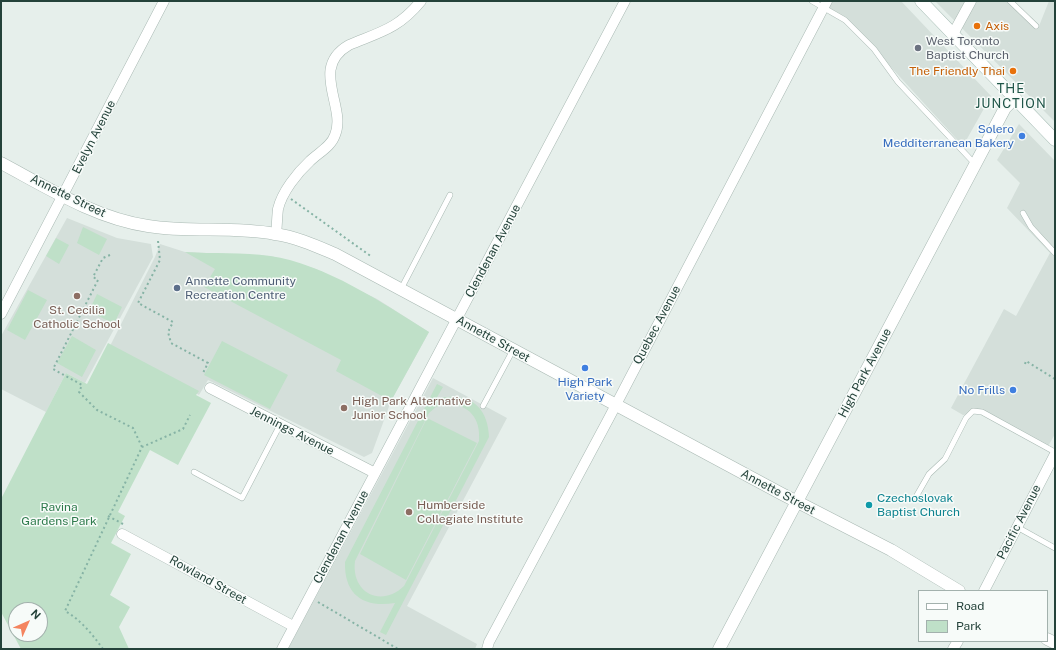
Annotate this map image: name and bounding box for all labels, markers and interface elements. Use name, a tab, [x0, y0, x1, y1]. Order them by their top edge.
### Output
place label: Axis	[985, 19, 1009, 33]
marker: Axis	[972, 21, 982, 31]
place label: West Toronto Baptist Church	[926, 34, 1009, 62]
marker: West Toronto Baptist Church	[913, 43, 923, 53]
place label: The Friendly Thai	[909, 64, 1005, 78]
marker: The Friendly Thai	[1008, 66, 1018, 76]
district label: THE JUNCTION	[975, 81, 1047, 112]
street label: Evelyn Avenue	[69, 98, 119, 176]
place label: Solero Medditerranean Bakery	[883, 122, 1014, 150]
marker: Solero Medditerranean Bakery	[1017, 131, 1027, 141]
street label: Annette Street	[28, 172, 108, 220]
street label: Clendenan Avenue	[462, 202, 524, 300]
place label: Annette Community Recreation Centre	[185, 274, 296, 302]
marker: Annette Community Recreation Centre	[172, 283, 182, 293]
street label: Quebec Avenue	[630, 283, 684, 367]
marker: St. Cecilia Catholic School	[72, 291, 82, 301]
place label: St. Cecilia Catholic School	[33, 303, 121, 331]
street label: Annette Street	[454, 313, 532, 365]
street label: High Park Avenue	[835, 326, 895, 420]
marker: High Park Variety	[580, 363, 590, 373]
place label: High Park Variety	[557, 375, 613, 403]
place label: No Frills	[958, 383, 1005, 397]
marker: No Frills	[1008, 385, 1018, 395]
place label: High Park Alternative Junior School	[352, 394, 471, 422]
marker: High Park Alternative Junior School	[339, 403, 349, 413]
street label: Jennings Avenue	[247, 404, 337, 458]
street label: Annette Street	[738, 466, 818, 518]
street label: Pacific Avenue	[994, 482, 1044, 562]
street label: Clendenan Avenue	[310, 488, 372, 586]
place label: Czechoslovak Baptist Church	[877, 491, 960, 519]
place label: Humberside Collegiate Institute	[417, 498, 523, 526]
park label: Ravina Gardens Park	[21, 500, 97, 528]
marker: Czechoslovak Baptist Church	[864, 500, 874, 510]
marker: Humberside Collegiate Institute	[404, 507, 414, 517]
street label: Rowland Street	[167, 553, 249, 607]
legend	[918, 590, 1048, 642]
text: Road	[956, 599, 984, 613]
north arrow	[8, 602, 48, 642]
text: N	[28, 607, 43, 622]
text: Park	[956, 619, 982, 633]

